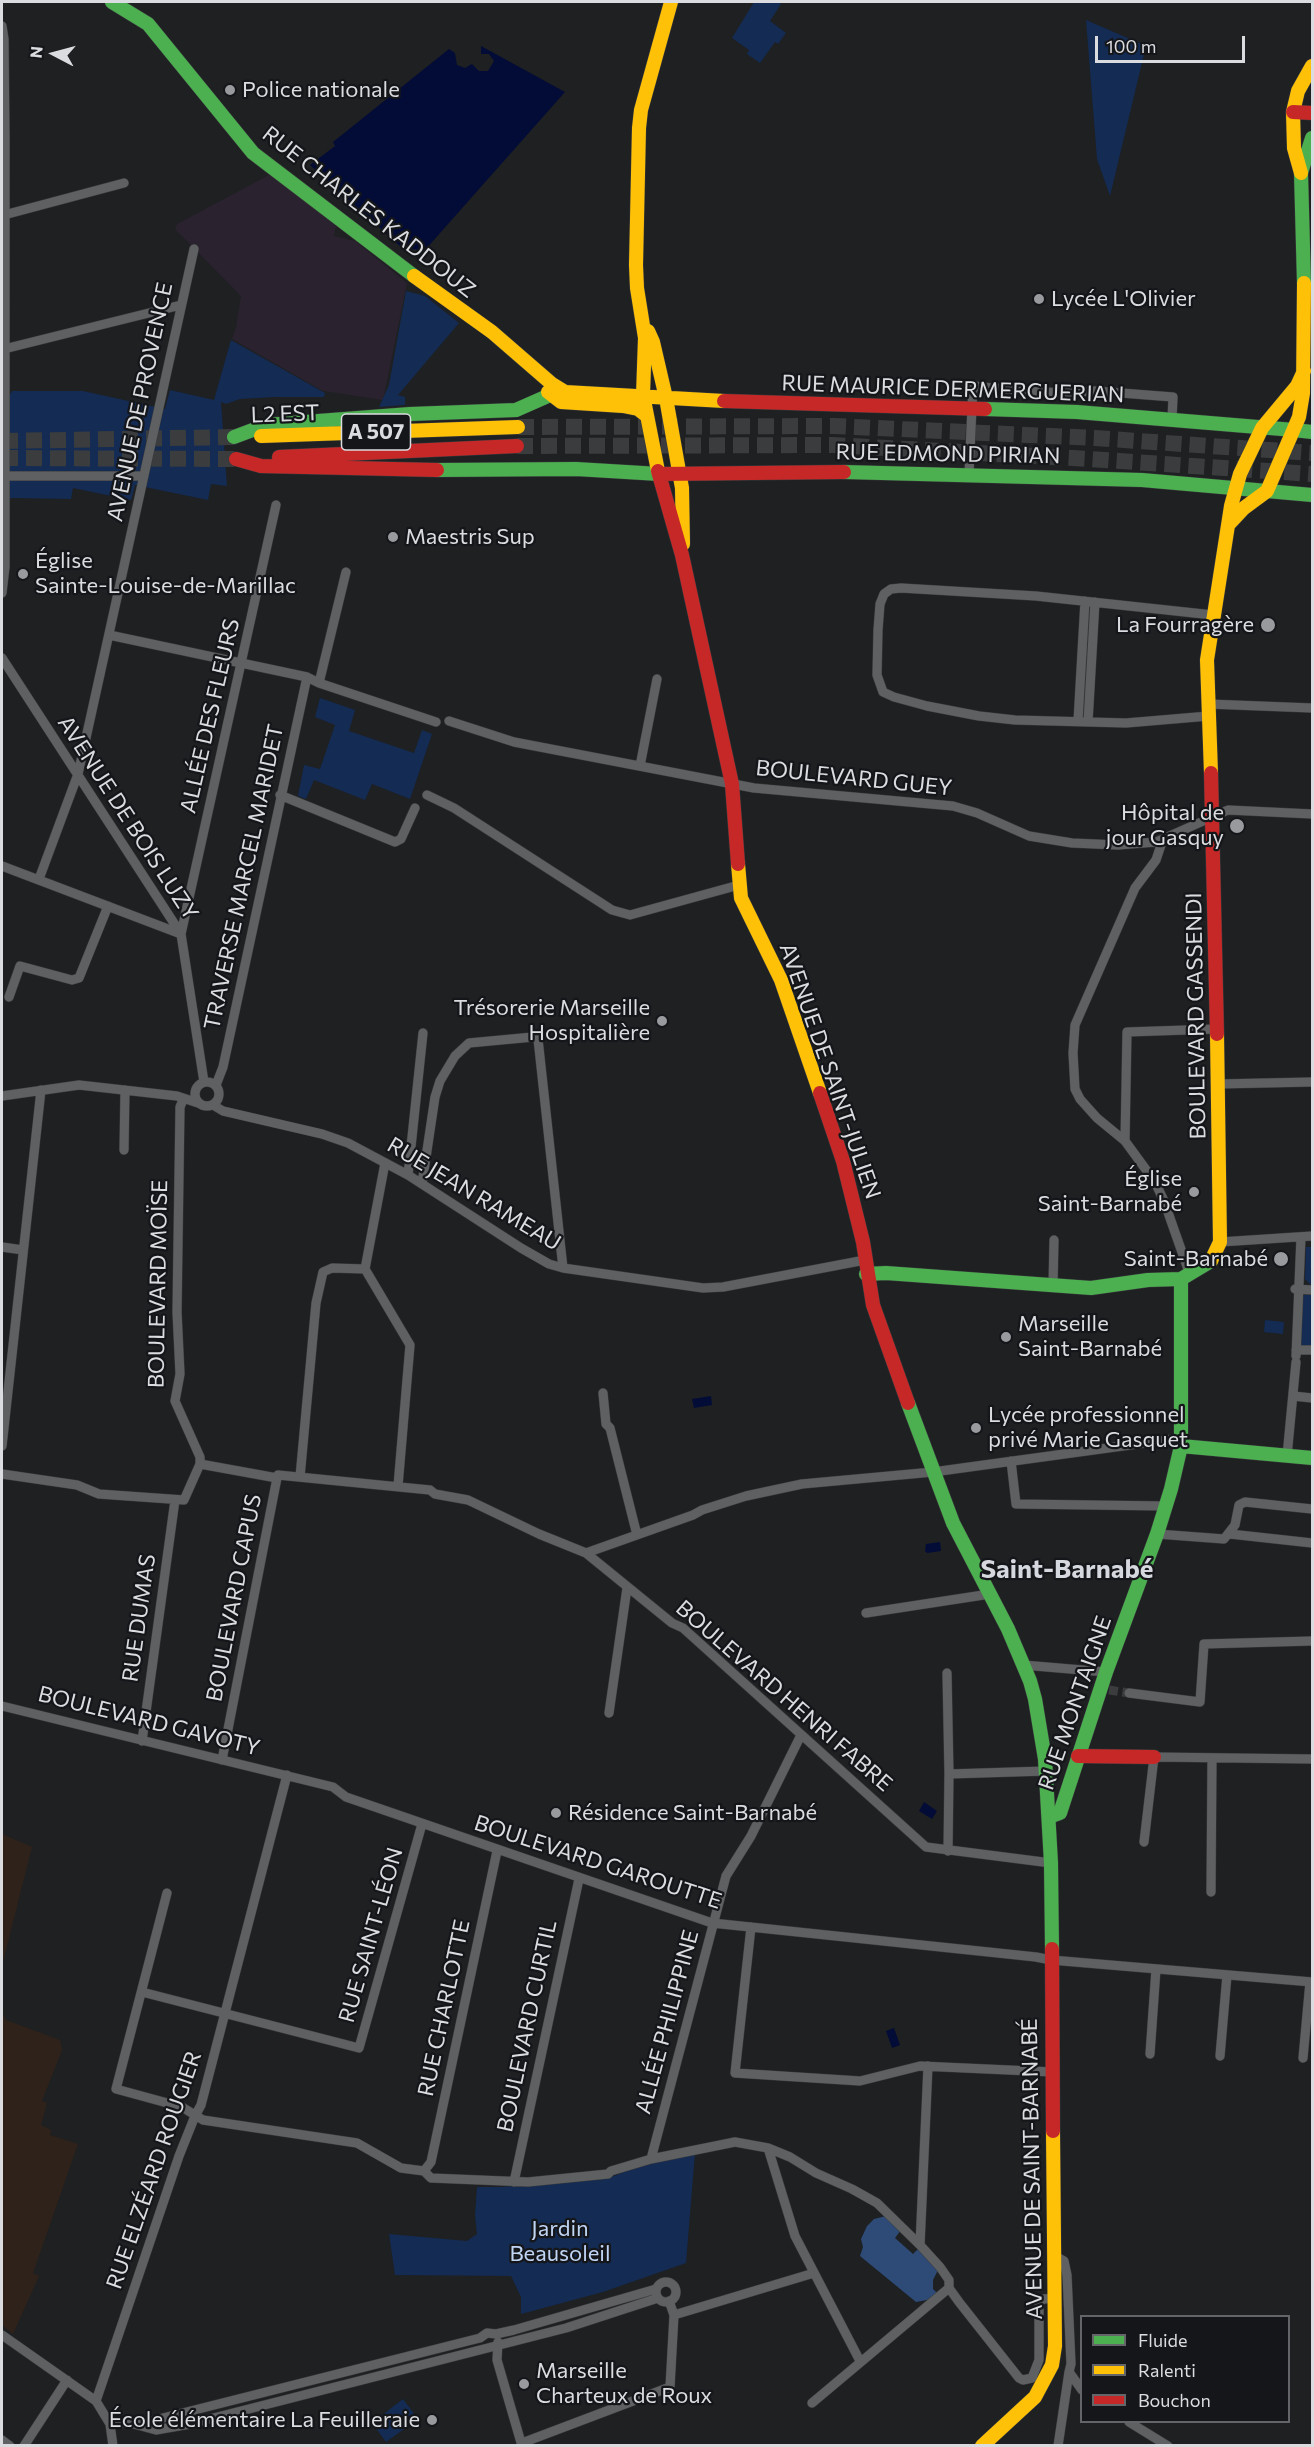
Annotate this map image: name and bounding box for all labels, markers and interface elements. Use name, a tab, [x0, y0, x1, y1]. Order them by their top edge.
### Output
north arrow	[24, 24, 84, 84]
scale bar	[1098, 24, 1248, 62]
text: 100 m	[1106, 35, 1156, 57]
text: N	[26, 45, 46, 59]
place label: Police nationale	[242, 77, 400, 103]
marker: Police nationale	[223, 83, 237, 97]
street label: RUE CHARLES KADDOUZ	[257, 121, 481, 303]
street label: AVENUE DE PROVENCE	[102, 280, 178, 524]
place label: Lycée L'Olivier	[1051, 286, 1196, 312]
marker: Lycée L'Olivier	[1032, 292, 1046, 306]
street label: RUE MAURICE DERMERGUERIAN	[781, 370, 1125, 408]
street label: L2 EST	[250, 400, 320, 428]
road number: A 507	[342, 414, 410, 450]
street label: RUE EDMOND PIRIAN	[835, 439, 1061, 469]
place label: Maestris Sup	[405, 524, 535, 550]
marker: Maestris Sup	[386, 530, 400, 544]
place label: Église Sainte-Louise-de-Marillac	[35, 548, 296, 600]
marker: Église Sainte-Louise-de-Marillac	[16, 567, 30, 581]
place label: La Fourragère	[1116, 612, 1254, 638]
street label: ALLÉE DES FLEURS	[175, 616, 245, 816]
marker: La Fourragère	[1259, 616, 1277, 634]
street label: AVENUE DE BOIS LUZY	[52, 711, 204, 925]
street label: TRAVERSE MARCEL MARIDET	[199, 722, 289, 1032]
street label: BOULEVARD GUEY	[754, 755, 954, 801]
place label: Hôpital de jour Gasquy	[1106, 800, 1224, 852]
marker: Hôpital de jour Gasquy	[1228, 817, 1246, 835]
street label: BOULEVARD GASSENDI	[1181, 892, 1211, 1140]
street label: AVENUE DE SAINT-JULIEN	[774, 940, 886, 1202]
place label: Trésorerie Marseille Hospitalière	[453, 995, 650, 1046]
marker: Trésorerie Marseille Hospitalière	[655, 1014, 669, 1028]
street label: RUE JEAN RAMEAU	[382, 1132, 566, 1256]
place label: Église Saint-Barnabé	[1038, 1166, 1182, 1218]
street label: BOULEVARD MOÏSE	[143, 1180, 173, 1388]
marker: Église Saint-Barnabé	[1187, 1185, 1201, 1199]
place label: Saint-Barnabé	[1124, 1246, 1268, 1272]
marker: Saint-Barnabé	[1272, 1250, 1290, 1268]
place label: Marseille Saint-Barnabé	[1018, 1311, 1162, 1362]
marker: Marseille Saint-Barnabé	[999, 1330, 1013, 1344]
place label: Lycée professionnel privé Marie Gasquet	[988, 1402, 1188, 1454]
marker: Lycée professionnel privé Marie Gasquet	[969, 1421, 983, 1435]
street label: BOULEVARD CAPUS	[201, 1492, 267, 1704]
street label: RUE DUMAS	[117, 1552, 161, 1684]
district label: Saint-Barnabé	[980, 1553, 1154, 1585]
street label: BOULEVARD HENRI FABRE	[670, 1595, 898, 1797]
street label: RUE MONTAIGNE	[1033, 1613, 1117, 1793]
street label: BOULEVARD GAVOTY	[35, 1681, 263, 1761]
place label: Résidence Saint-Barnabé	[568, 1800, 817, 1826]
marker: Résidence Saint-Barnabé	[549, 1806, 563, 1820]
street label: BOULEVARD GAROUTTE	[471, 1809, 725, 1915]
street label: RUE SAINT-LÉON	[333, 1844, 409, 2026]
street label: RUE CHARLOTTE	[412, 1917, 476, 2099]
street label: BOULEVARD CURTIL	[492, 1918, 562, 2134]
street label: ALLÉE PHILIPPINE	[630, 1927, 704, 2117]
street label: AVENUE DE SAINT-BARNABÉ	[1016, 2018, 1048, 2320]
street label: RUE ELZÉARD ROUGIER	[101, 2048, 207, 2292]
park label: Jardin Beausoleil	[509, 2216, 611, 2268]
legend	[1080, 2315, 1290, 2423]
text: Fluide	[1138, 2329, 1187, 2351]
place label: Marseille Charteux de Roux	[536, 2358, 712, 2410]
text: Ralenti	[1138, 2359, 1196, 2381]
marker: Marseille Charteux de Roux	[517, 2377, 531, 2391]
text: Bouchon	[1138, 2389, 1211, 2411]
place label: École élémentaire La Feuilleraie	[109, 2407, 420, 2433]
marker: École élémentaire La Feuilleraie	[425, 2413, 439, 2427]

